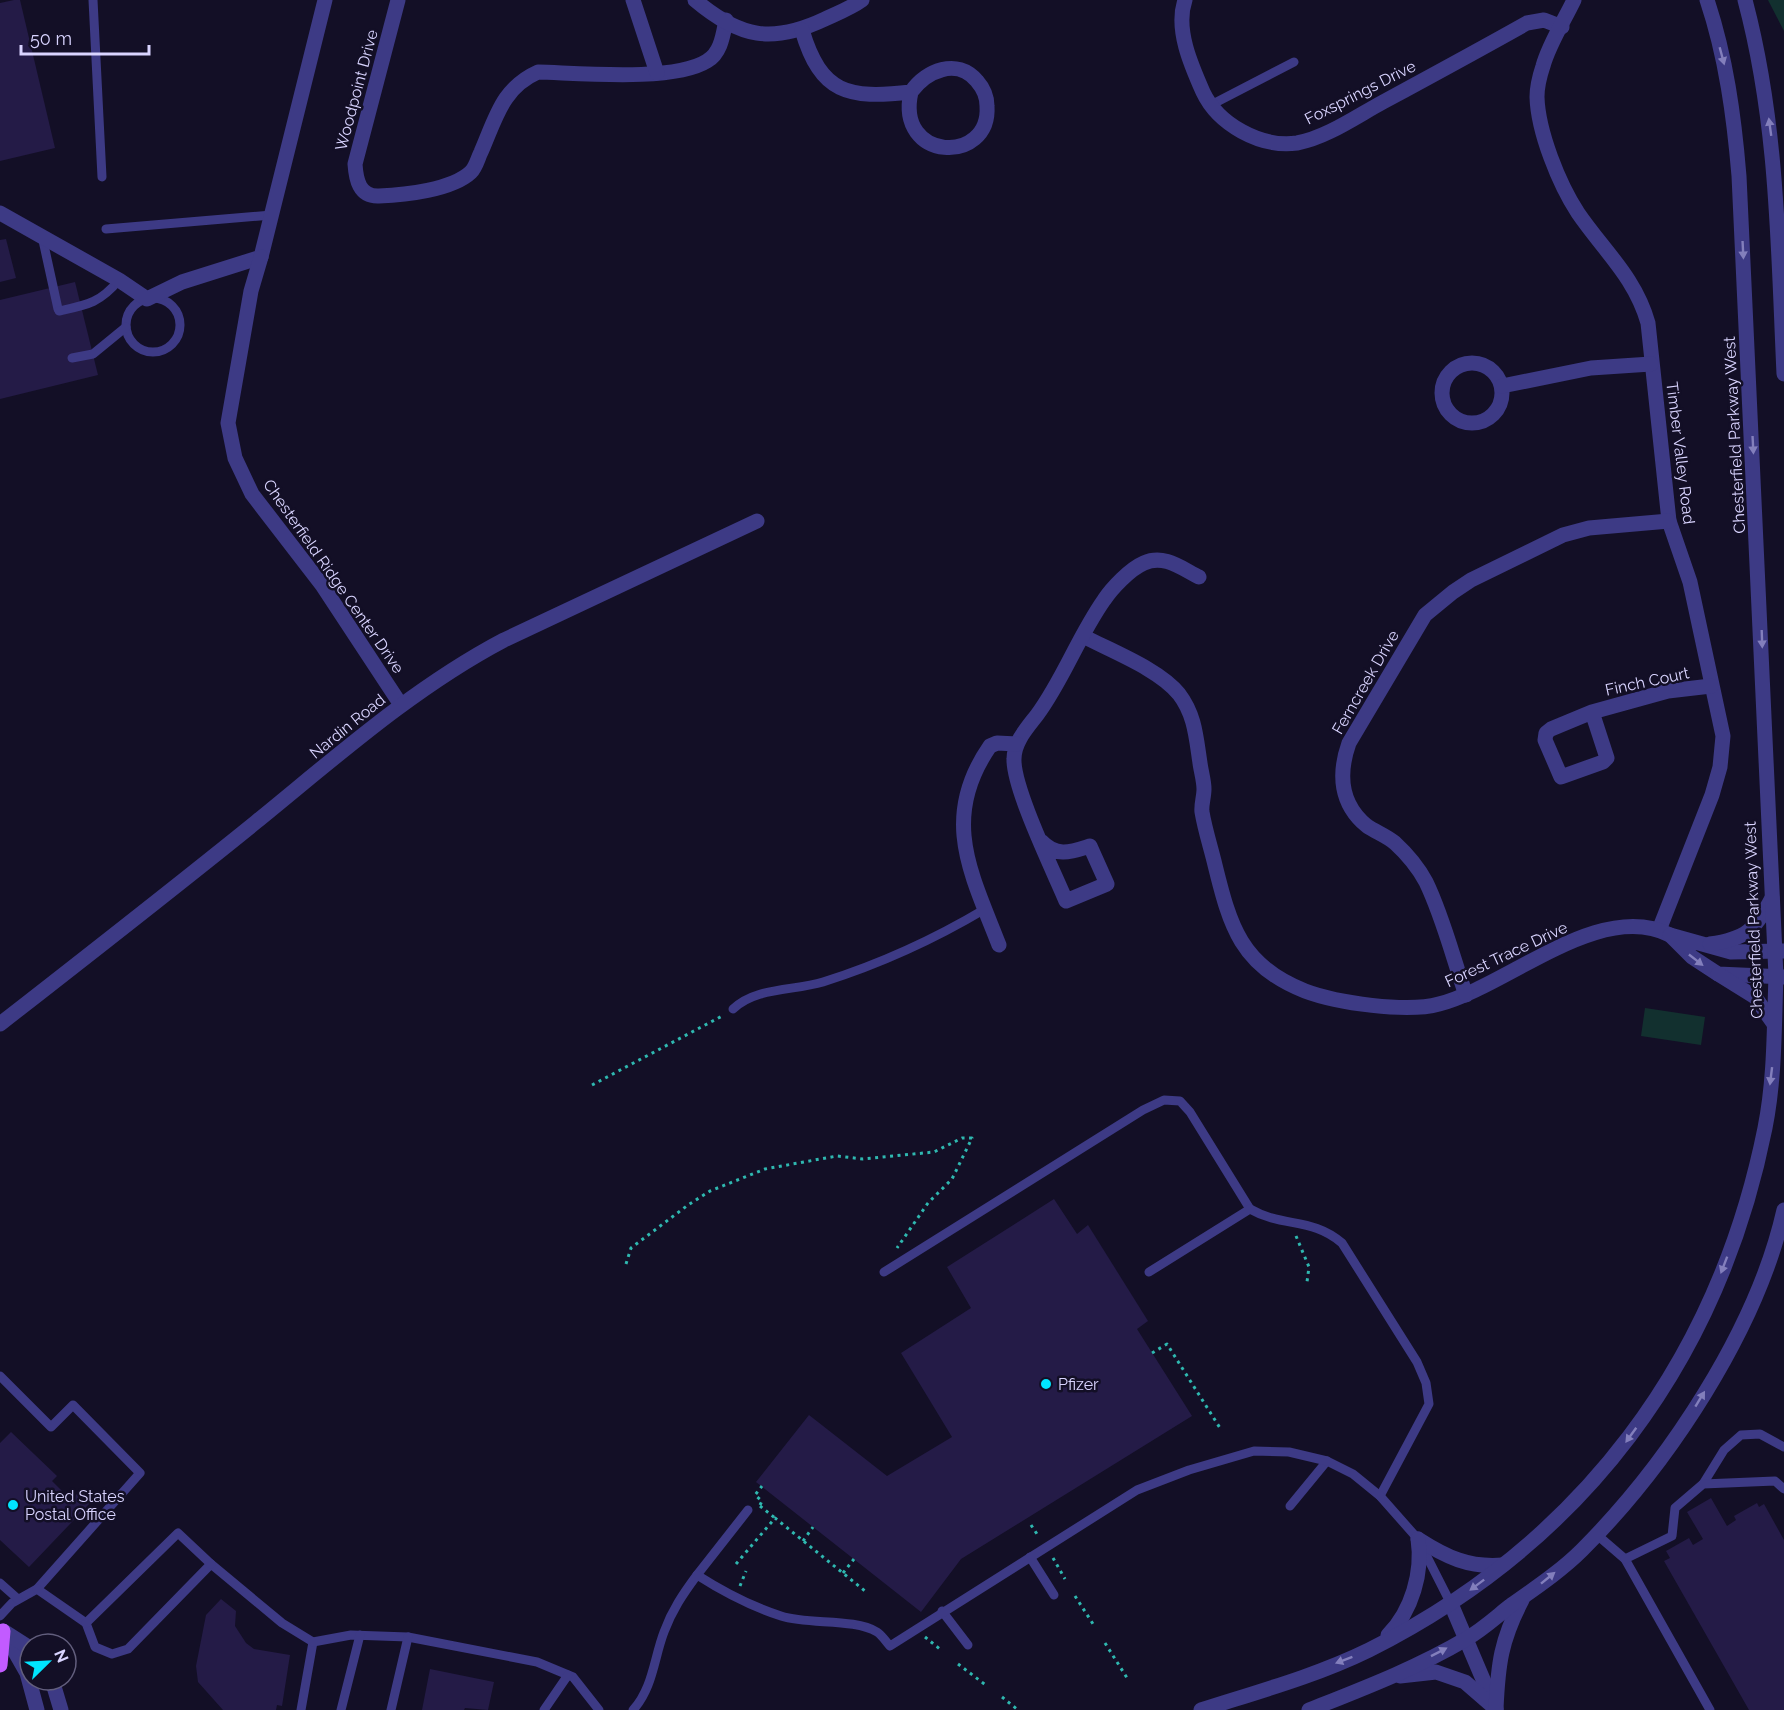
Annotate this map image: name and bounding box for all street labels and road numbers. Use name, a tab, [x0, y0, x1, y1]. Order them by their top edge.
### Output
street label: Woodpoint Drive	[331, 28, 382, 153]
street label: Foxsprings Drive	[1302, 56, 1419, 129]
street label: Chesterfield Parkway West	[1720, 335, 1749, 534]
street label: Timber Valley Road	[1662, 381, 1699, 525]
street label: Chesterfield Ridge Center Drive	[259, 476, 408, 677]
street label: Ferncreek Drive	[1328, 627, 1403, 738]
street label: Finch Court	[1603, 663, 1691, 700]
street label: Nardin Road	[306, 690, 389, 763]
street label: Chesterfield Parkway West	[1741, 820, 1766, 1019]
street label: Forest Trace Drive	[1442, 918, 1570, 991]

